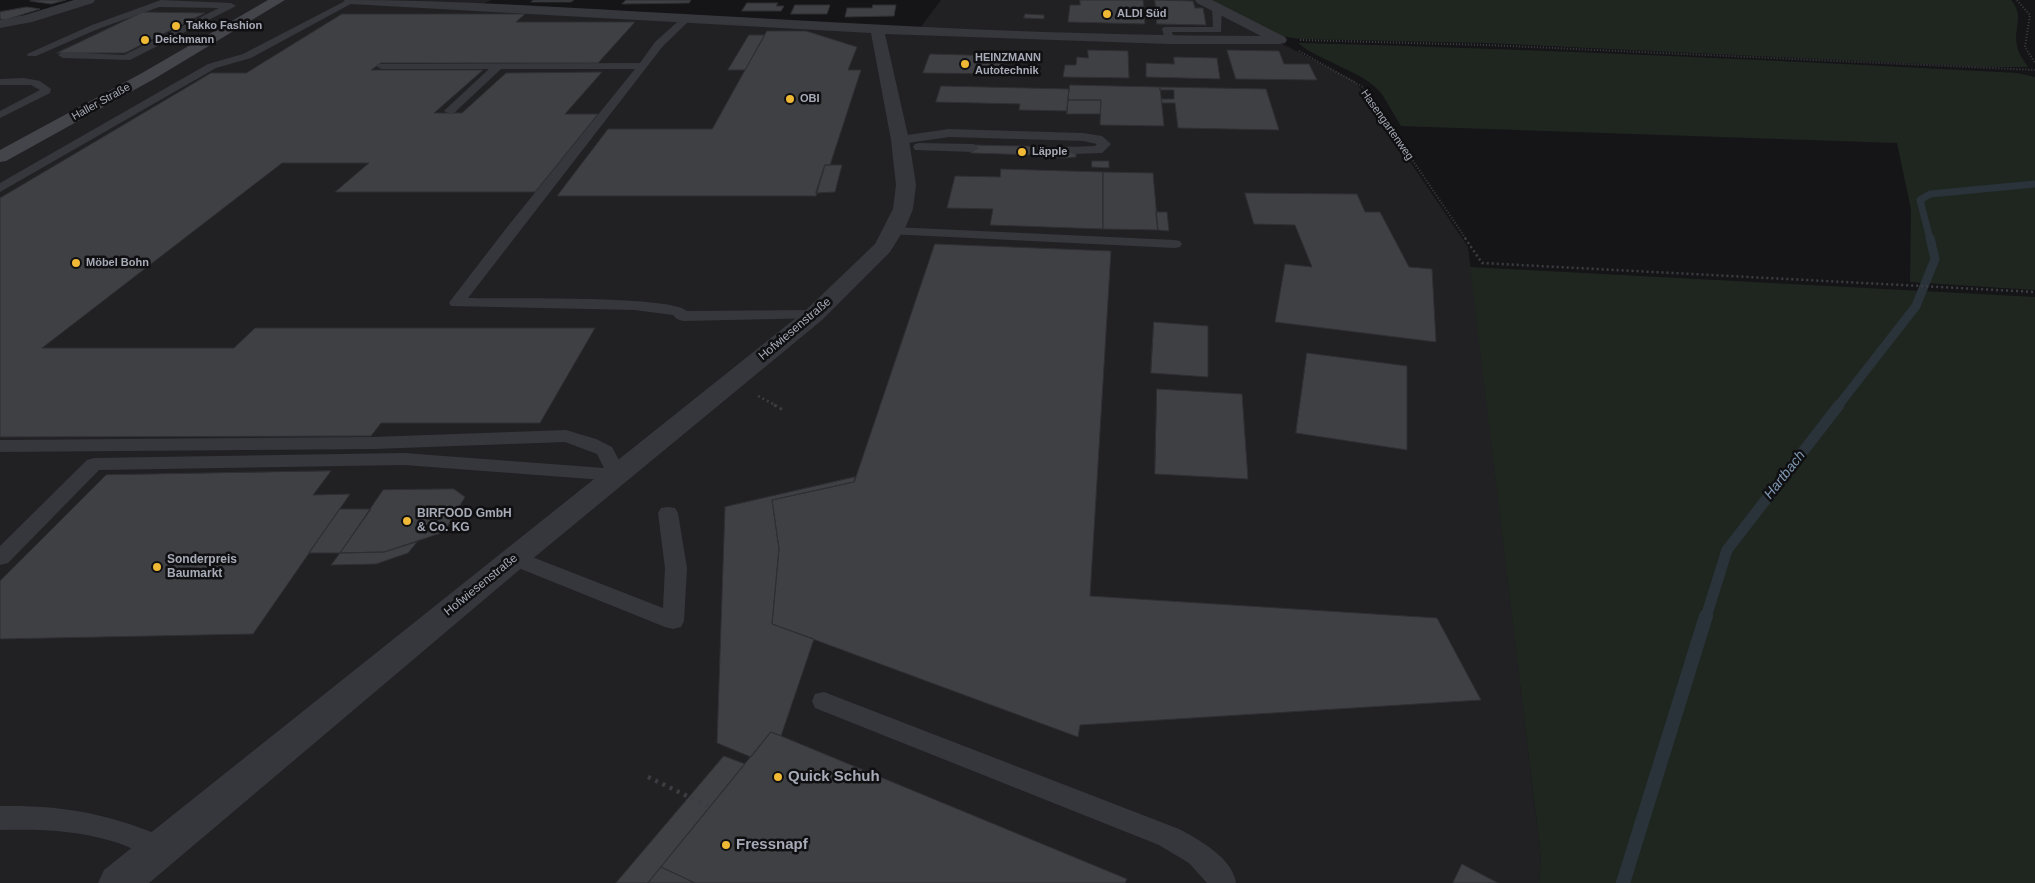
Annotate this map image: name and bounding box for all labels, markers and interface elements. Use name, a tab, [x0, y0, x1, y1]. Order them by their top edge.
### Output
place label: ALDI Süd	[1117, 7, 1166, 21]
marker: ALDI Süd	[1101, 8, 1113, 20]
place label: Takko Fashion	[186, 19, 262, 33]
marker: Takko Fashion	[170, 20, 182, 32]
place label: Deichmann	[155, 33, 214, 47]
marker: Deichmann	[139, 34, 151, 46]
place label: HEINZMANN Autotechnik	[975, 51, 1041, 77]
marker: HEINZMANN Autotechnik	[959, 58, 971, 70]
street label: Haller Straße	[69, 81, 133, 123]
street label: Hasengartenweg	[1358, 87, 1416, 163]
place label: OBI	[800, 92, 820, 106]
marker: OBI	[784, 93, 796, 105]
place label: Läpple	[1032, 145, 1067, 159]
marker: Läpple	[1016, 146, 1028, 158]
place label: Möbel Bohn	[86, 256, 149, 270]
marker: Möbel Bohn	[70, 257, 82, 269]
street label: Hofwiesenstraße	[756, 295, 834, 363]
water label: Hartbach	[1761, 447, 1809, 503]
place label: BIRFOOD GmbH & Co. KG	[417, 507, 512, 535]
marker: BIRFOOD GmbH & Co. KG	[401, 515, 413, 527]
street label: Hofwiesenstraße	[441, 551, 521, 619]
place label: Sonderpreis Baumarkt	[167, 553, 237, 581]
marker: Sonderpreis Baumarkt	[151, 561, 163, 573]
place label: Quick Schuh	[788, 768, 880, 786]
marker: Quick Schuh	[772, 771, 784, 783]
place label: Fressnapf	[736, 836, 808, 854]
marker: Fressnapf	[720, 839, 732, 851]

